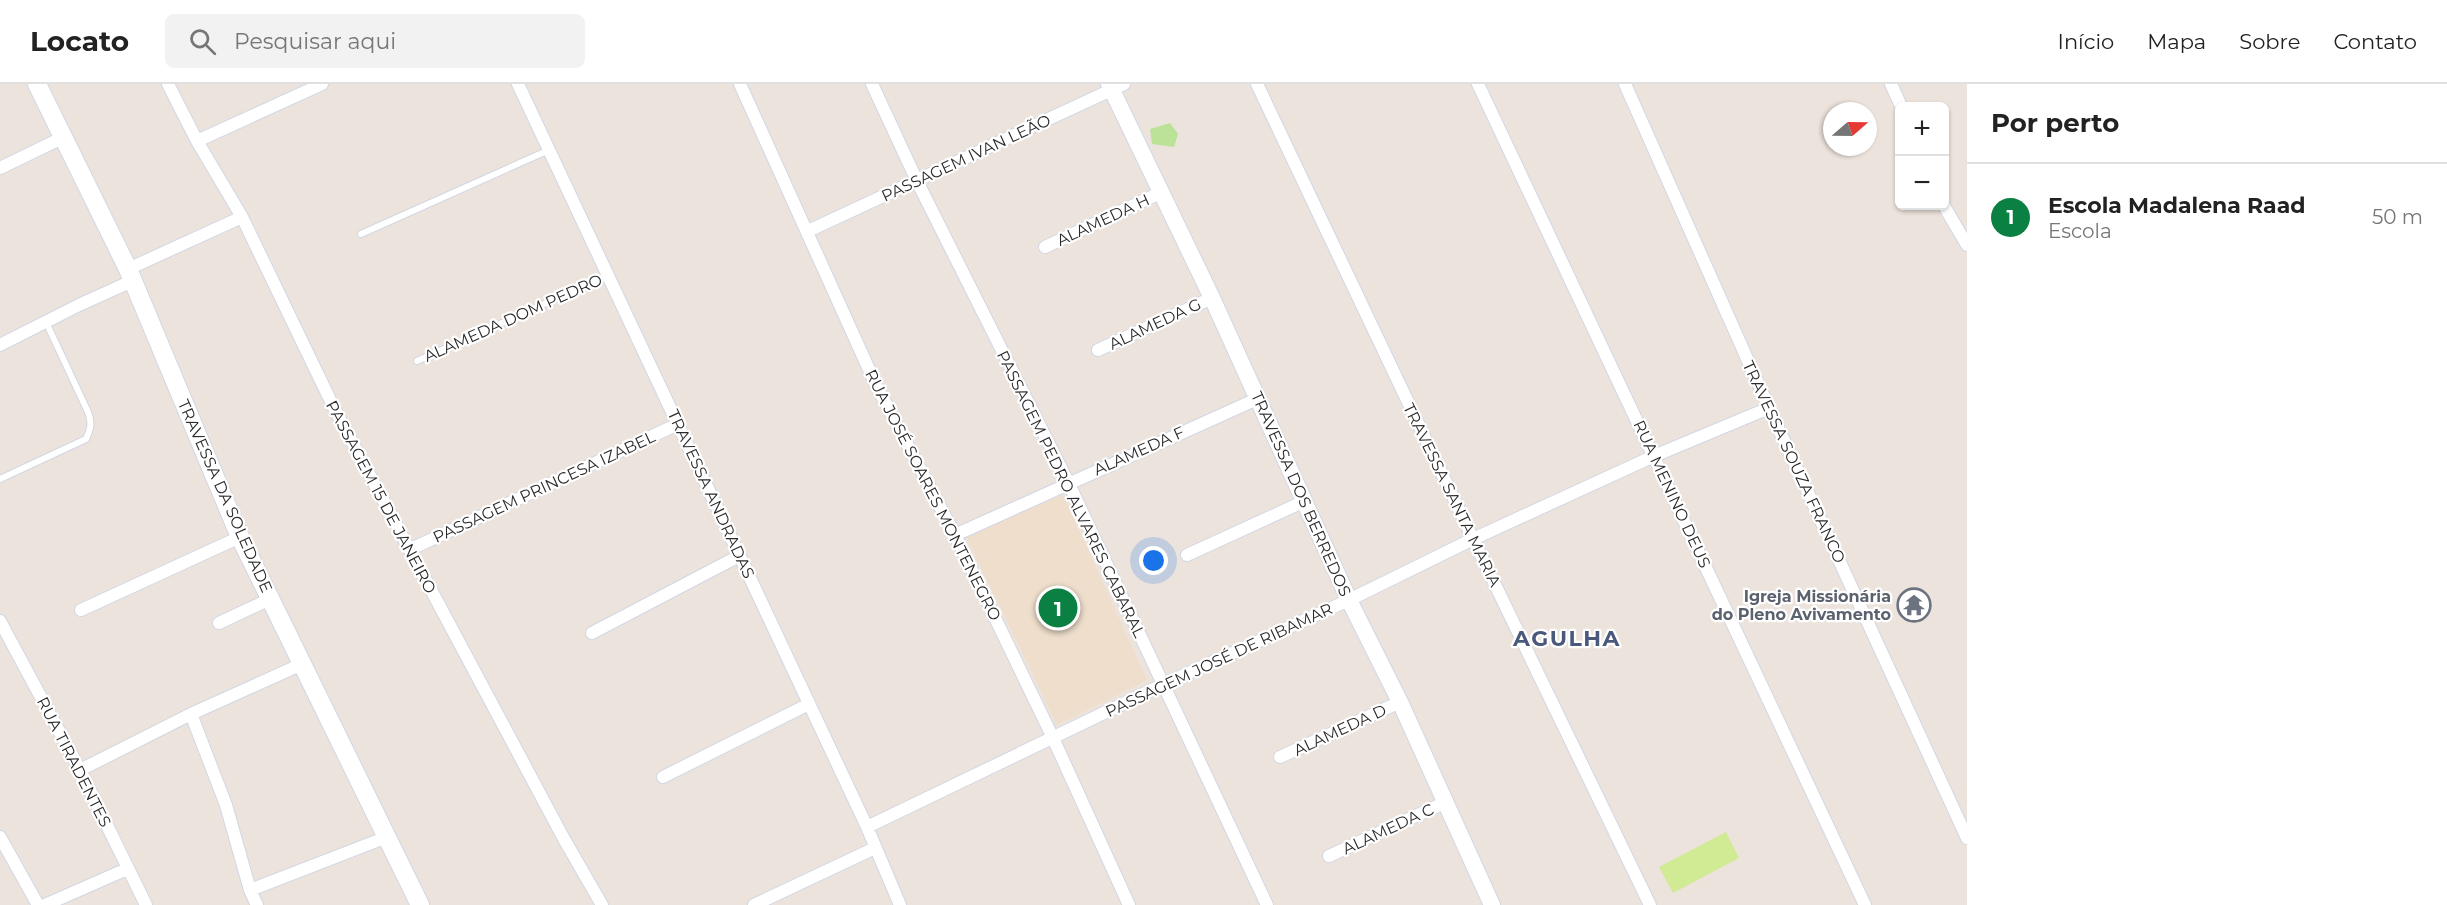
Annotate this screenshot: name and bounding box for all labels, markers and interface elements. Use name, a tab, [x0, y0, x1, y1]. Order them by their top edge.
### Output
search box	[165, 14, 585, 68]
text: Locato	[30, 24, 129, 58]
icon: search	[186, 25, 219, 58]
text: Pesquisar aqui	[234, 28, 396, 55]
text: Início	[2058, 29, 2114, 54]
text: Mapa	[2147, 29, 2206, 54]
text: Sobre	[2239, 29, 2300, 54]
text: Contato	[2333, 29, 2417, 54]
north arrow	[1823, 102, 1877, 156]
map controls	[1895, 102, 1949, 210]
button: +	[1895, 102, 1949, 156]
text: Por perto	[1991, 107, 2119, 139]
street label: PASSAGEM IVAN LEÃO	[878, 110, 1054, 206]
button: −	[1895, 156, 1949, 210]
street label: ALAMEDA H	[1054, 190, 1152, 250]
text: Escola Madalena Raad	[2048, 192, 2306, 219]
text: 1	[2007, 205, 2014, 229]
text: 50 m	[2372, 205, 2423, 229]
text: Escola	[2048, 219, 2112, 243]
street label: ALAMEDA DOM PEDRO	[421, 270, 605, 366]
street label: ALAMEDA G	[1106, 294, 1204, 354]
street label: PASSAGEM PEDRO ALVARES CABARAL	[993, 347, 1149, 641]
street label: TRAVESSA SOUZA FRANCO	[1739, 358, 1849, 566]
street label: RUA JOSÉ SOARES MONTENEGRO	[861, 366, 1005, 624]
street label: TRAVESSA DOS BERREDOS	[1247, 389, 1355, 600]
street label: TRAVESSA DA SOLEDADE	[174, 397, 276, 595]
street label: PASSAGEM 15 DE JANEIRO	[322, 397, 440, 597]
street label: TRAVESSA SANTA MARIA	[1399, 400, 1505, 590]
street label: TRAVESSA ANDRADAS	[664, 407, 758, 581]
street label: RUA MENINO DEUS	[1629, 417, 1715, 571]
street label: ALAMEDA F	[1091, 423, 1187, 479]
street label: PASSAGEM PRINCESA IZABEL	[430, 427, 659, 547]
your location	[1139, 546, 1168, 575]
pin: 1	[1038, 586, 1078, 630]
place label: Igreja Missionária do Pleno Avivamento	[1712, 587, 1891, 624]
temple icon: Igreja Missionária do Pleno Avivamento	[1896, 587, 1932, 623]
street label: PASSAGEM JOSÉ DE RIBAMAR	[1102, 599, 1336, 721]
district label: AGULHA	[1512, 625, 1621, 652]
street label: RUA TIRADENTES	[33, 694, 115, 830]
street label: ALAMEDA D	[1291, 700, 1389, 760]
street label: ALAMEDA C	[1339, 800, 1437, 858]

